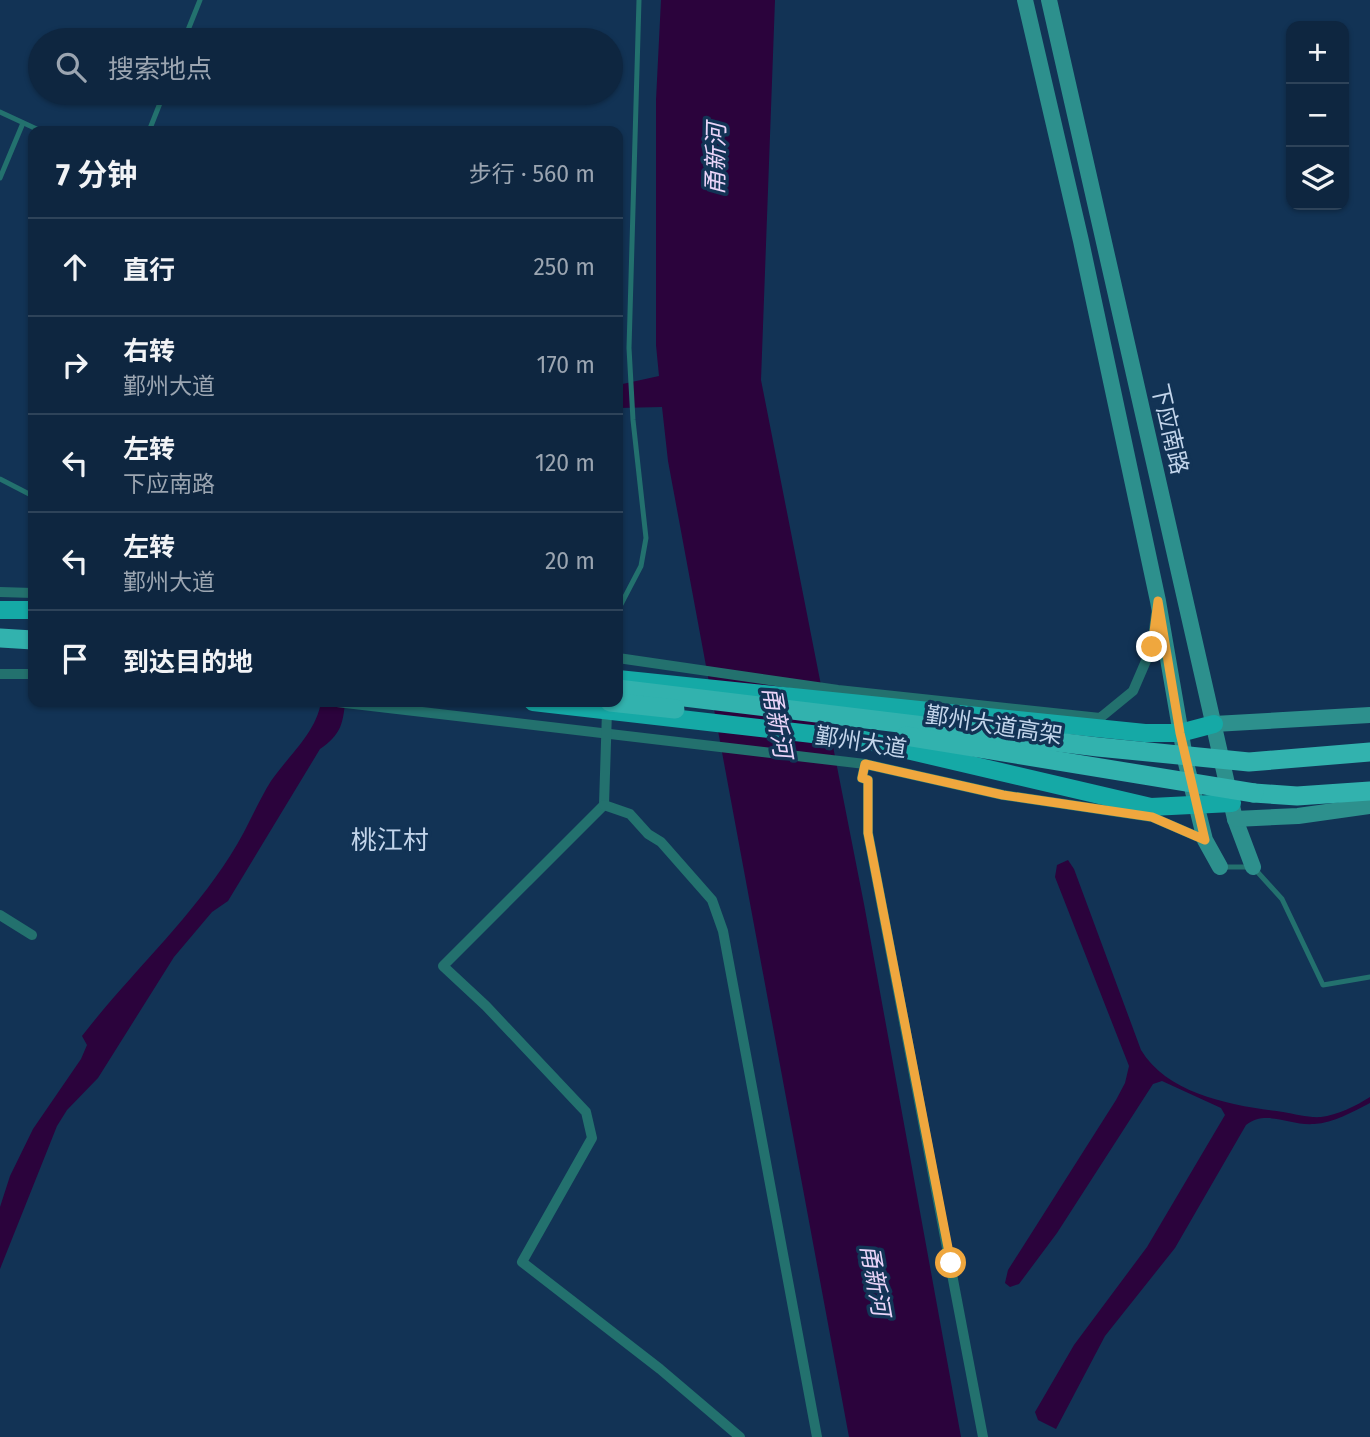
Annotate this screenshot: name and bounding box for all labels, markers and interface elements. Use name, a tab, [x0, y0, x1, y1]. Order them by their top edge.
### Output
map controls	[1286, 21, 1349, 210]
button: +	[1286, 21, 1349, 84]
search box	[28, 28, 623, 105]
icon: search	[52, 48, 90, 86]
text: 搜索地点	[108, 54, 212, 85]
button: −	[1286, 84, 1349, 147]
water label: 甬新河	[701, 119, 731, 195]
button: layers	[1286, 147, 1349, 210]
text: 7 分钟	[56, 157, 137, 193]
text: 步行 · 560 m	[469, 160, 595, 188]
icon: ahead	[56, 248, 94, 286]
text: 250 m	[533, 253, 595, 281]
text: 直行	[123, 255, 175, 286]
text: 右转	[123, 336, 175, 367]
icon: right	[56, 346, 94, 384]
text: 170 m	[536, 351, 595, 379]
text: 鄞州大道	[123, 372, 215, 400]
street label: 下应南路	[1146, 381, 1194, 477]
text: 左转	[123, 434, 175, 465]
icon: left	[56, 444, 94, 482]
text: 120 m	[535, 449, 595, 477]
text: 下应南路	[123, 470, 215, 498]
text: 左转	[123, 532, 175, 563]
icon: left	[56, 542, 94, 580]
text: 20 m	[545, 547, 595, 575]
text: 鄞州大道	[123, 568, 215, 596]
route end	[1136, 631, 1167, 662]
icon: arrive	[56, 640, 94, 678]
text: 到达目的地	[123, 647, 253, 678]
water label: 甬新河	[757, 684, 798, 764]
street label: 鄞州大道高架	[924, 700, 1064, 750]
street label: 鄞州大道	[813, 721, 909, 763]
district label: 桃江村	[351, 825, 429, 856]
water label: 甬新河	[855, 1242, 896, 1322]
route start	[935, 1247, 966, 1278]

